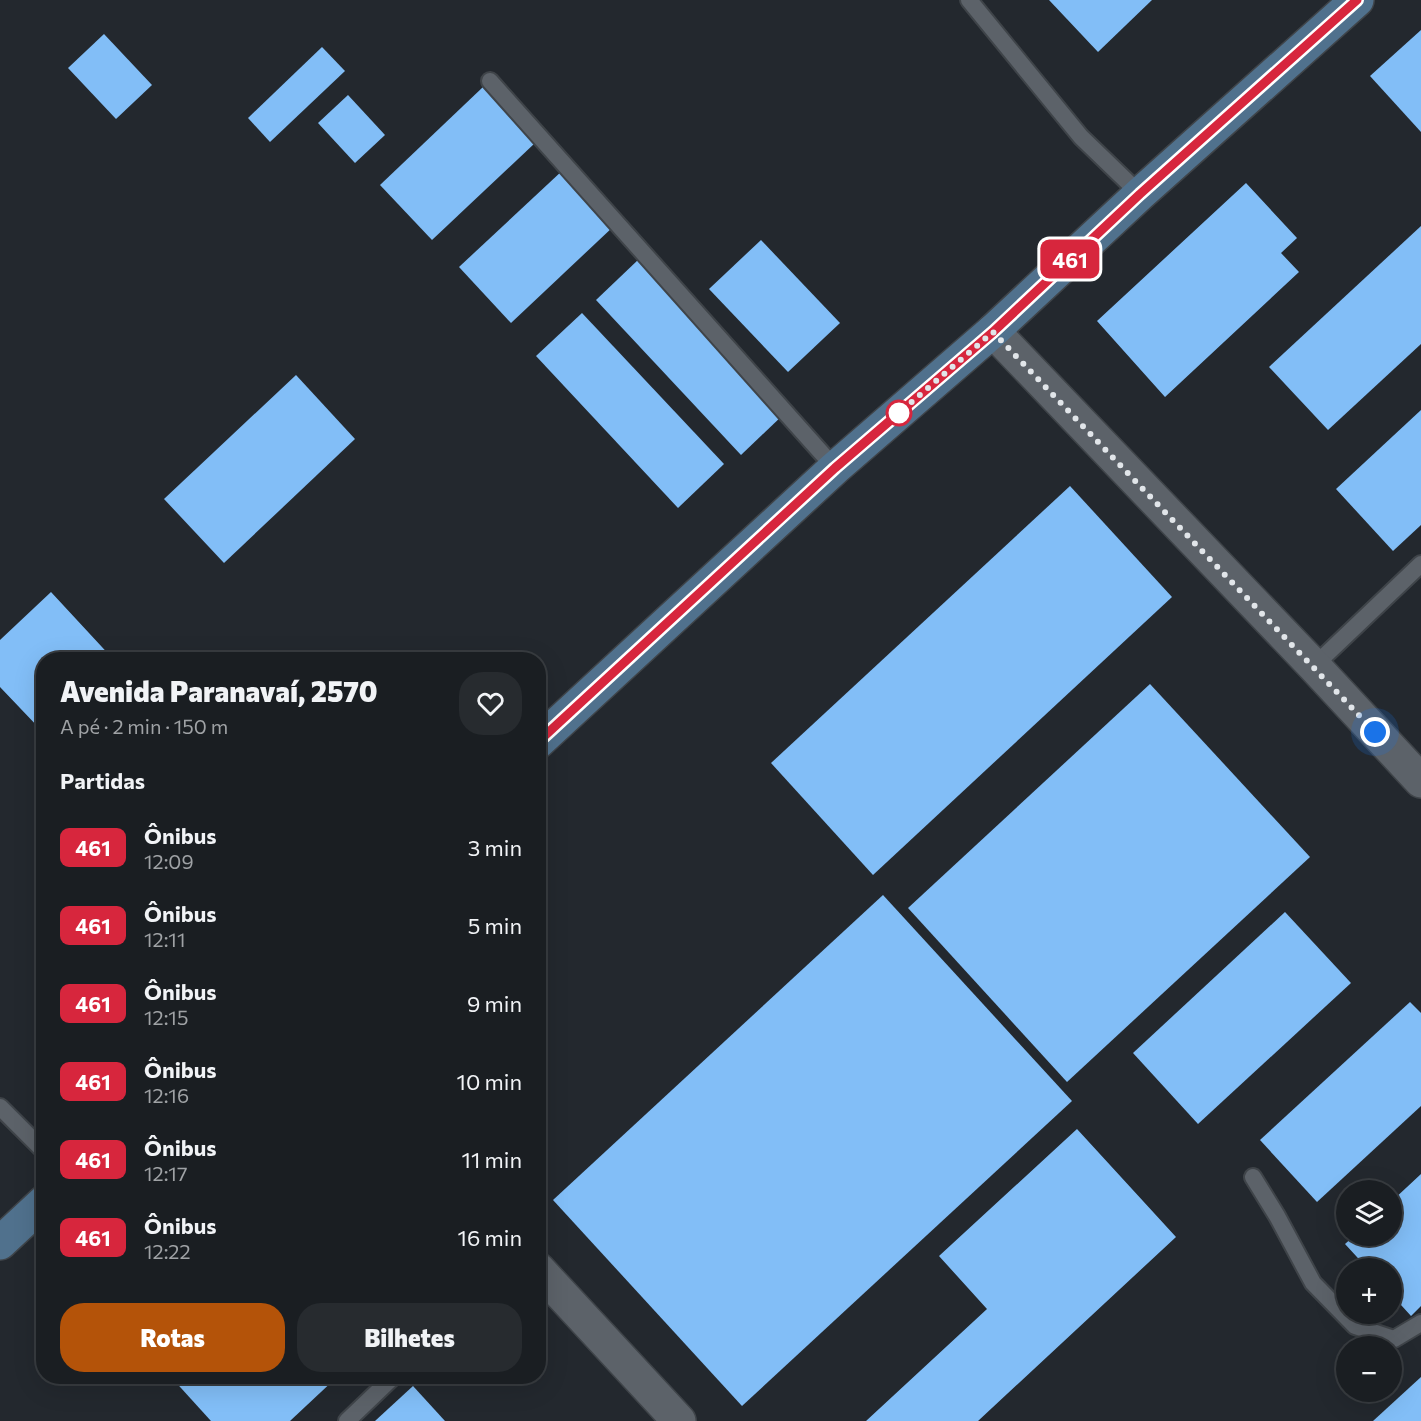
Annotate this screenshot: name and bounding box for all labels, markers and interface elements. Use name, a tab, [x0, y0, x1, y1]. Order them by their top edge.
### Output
line badge: 461	[1036, 240, 1104, 278]
text: 461	[1052, 247, 1088, 272]
unlabelled marker	[886, 400, 912, 426]
button: heart	[459, 672, 522, 735]
text: Avenida Paranavaí, 2570	[60, 674, 378, 708]
text: A pé · 2 min · 150 m	[60, 714, 228, 738]
your location	[1360, 717, 1390, 747]
text: Partidas	[60, 767, 145, 794]
text: Ônibus	[144, 822, 217, 849]
text: 3 min	[468, 834, 522, 861]
text: 461	[75, 835, 111, 860]
text: 12:09	[144, 849, 194, 873]
text: Ônibus	[144, 900, 217, 927]
text: 5 min	[468, 912, 522, 939]
text: 461	[75, 913, 111, 938]
text: 12:11	[144, 927, 185, 951]
text: Ônibus	[144, 978, 217, 1005]
text: 9 min	[467, 990, 522, 1017]
text: 461	[75, 991, 111, 1016]
text: 12:15	[144, 1005, 188, 1029]
text: Ônibus	[144, 1056, 217, 1083]
text: 10 min	[457, 1068, 522, 1095]
text: 461	[75, 1069, 111, 1094]
text: 12:16	[144, 1083, 189, 1107]
text: Ônibus	[144, 1134, 217, 1161]
text: 11 min	[462, 1146, 522, 1173]
text: 461	[75, 1147, 111, 1172]
text: 12:17	[144, 1161, 187, 1185]
map controls	[1336, 1180, 1402, 1402]
button: layers	[1336, 1180, 1402, 1246]
text: Ônibus	[144, 1212, 217, 1239]
text: 16 min	[458, 1224, 522, 1251]
text: 461	[75, 1225, 111, 1250]
text: 12:22	[144, 1239, 191, 1263]
button: +	[1336, 1258, 1402, 1324]
button: Rotas	[60, 1303, 285, 1372]
button: Bilhetes	[297, 1303, 522, 1372]
button: −	[1336, 1336, 1402, 1402]

